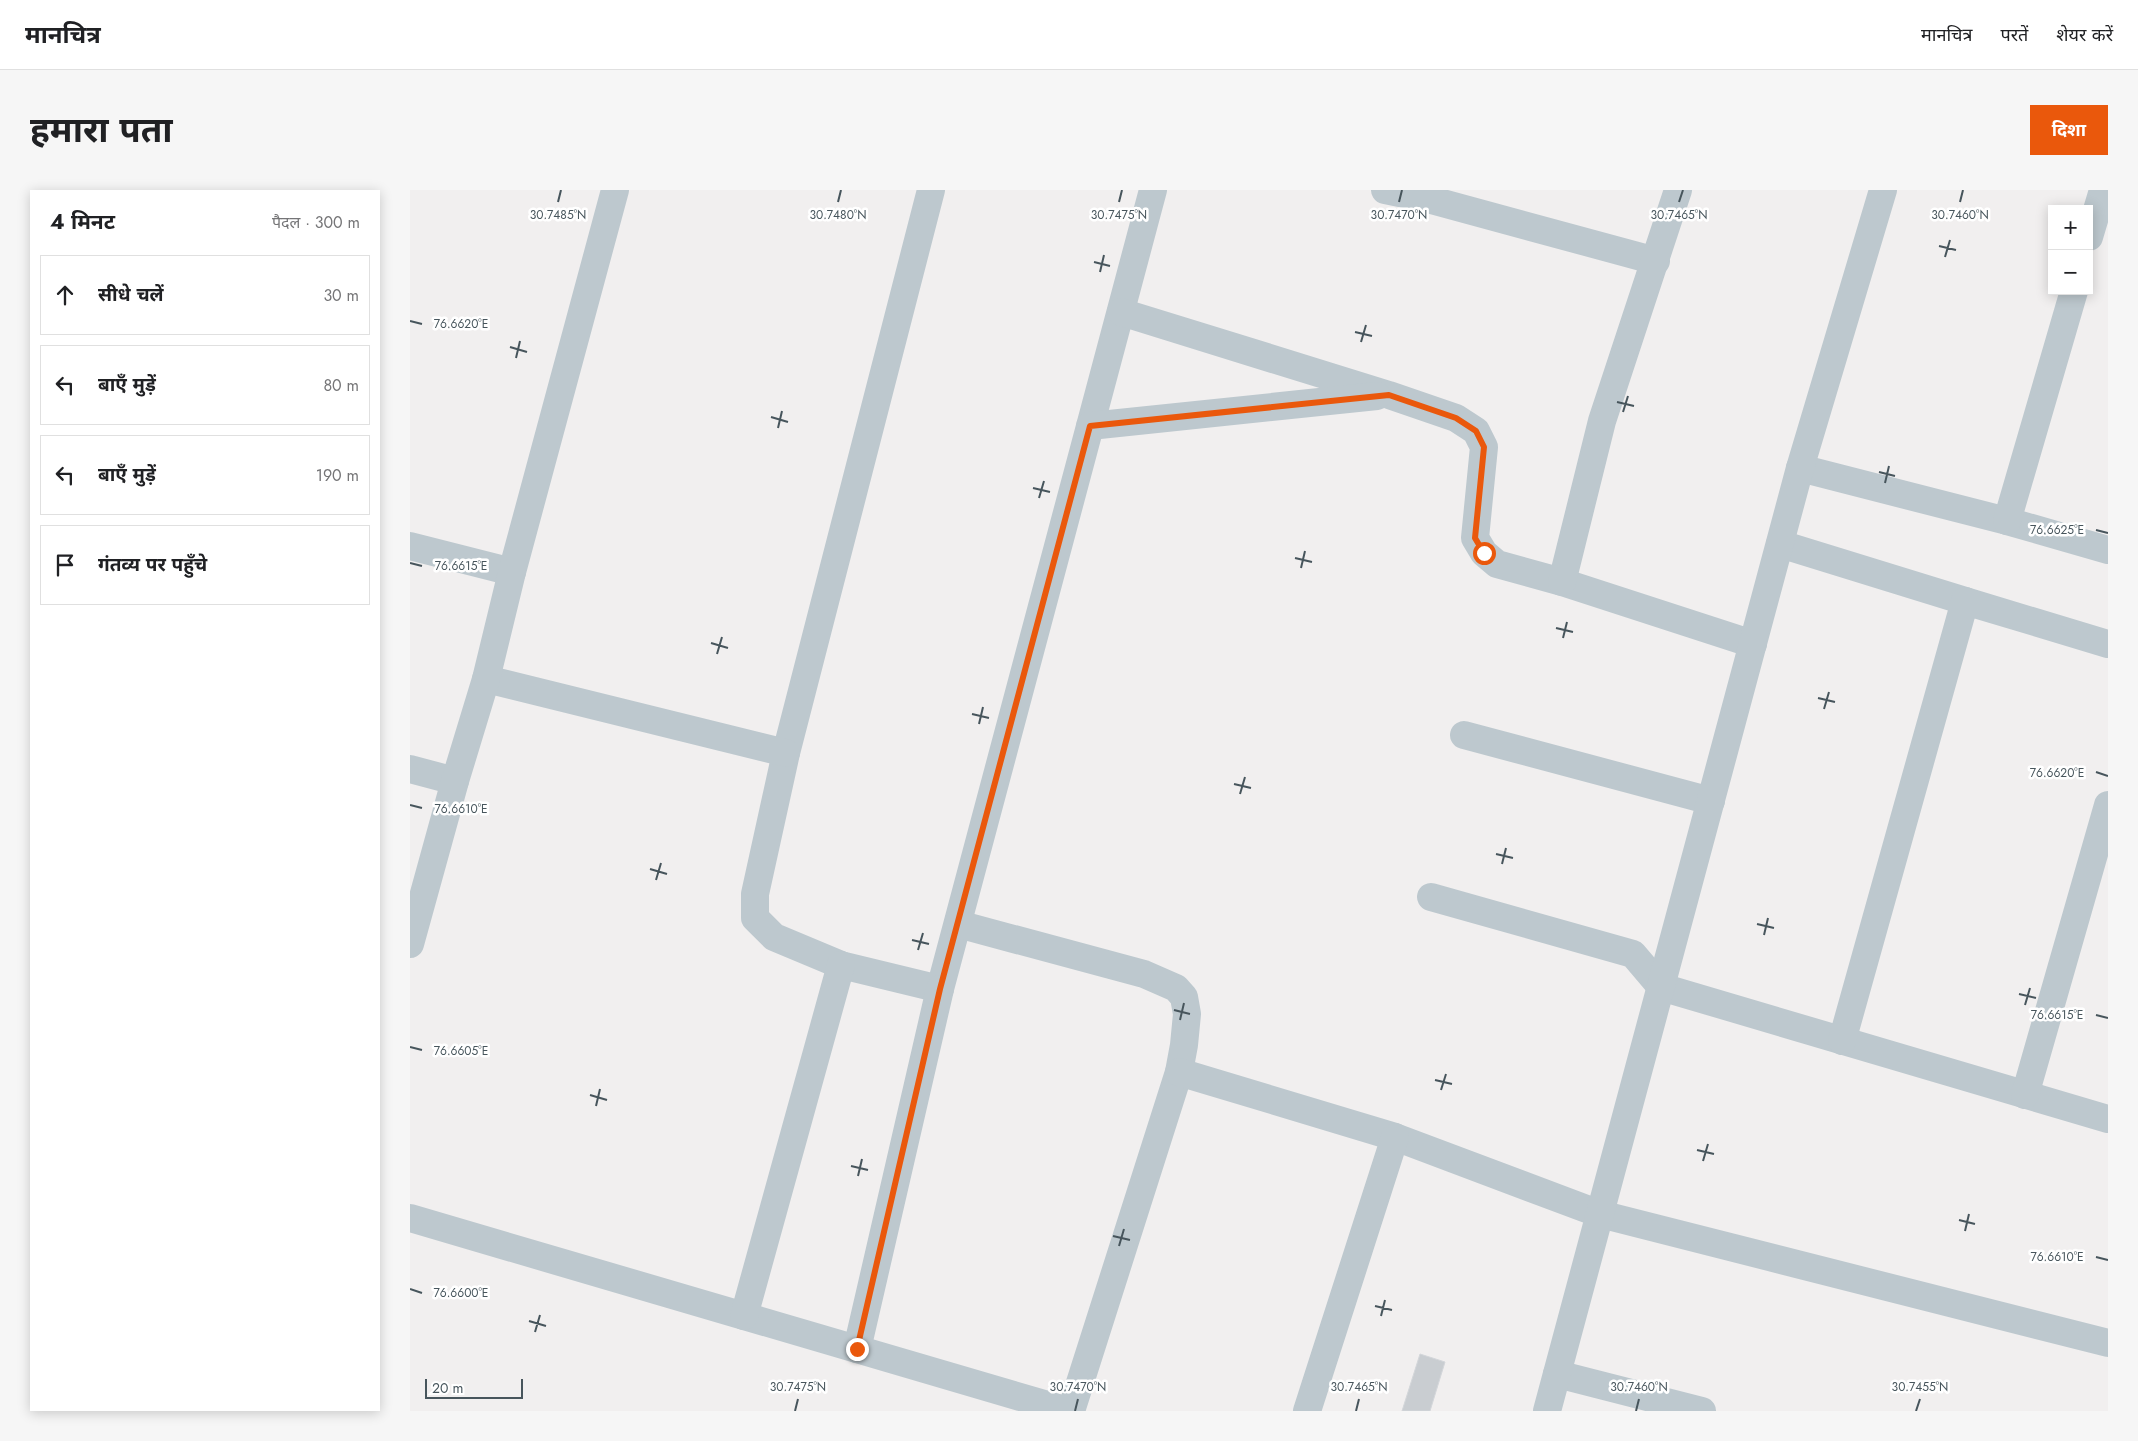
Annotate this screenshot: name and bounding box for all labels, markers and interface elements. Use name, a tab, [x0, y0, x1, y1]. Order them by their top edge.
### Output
text: मानचित्र	[25, 17, 101, 52]
text: मानचित्र	[1921, 22, 1973, 48]
text: परतें	[2001, 22, 2028, 48]
text: शेयर करें	[2056, 22, 2113, 48]
text: हमारा पता	[30, 105, 173, 155]
button: दिशा	[2030, 105, 2108, 155]
map controls	[2048, 205, 2093, 295]
button: +	[2048, 205, 2093, 250]
text: 30.7485°N	[530, 206, 586, 224]
text: 30.7480°N	[809, 206, 867, 224]
text: 30.7475°N	[1091, 206, 1147, 224]
text: 30.7470°N	[1371, 206, 1427, 224]
text: 30.7465°N	[1651, 206, 1707, 224]
text: 30.7460°N	[1931, 206, 1989, 224]
text: 4 मिनट	[50, 207, 115, 237]
text: पैदल · 300 m	[272, 211, 360, 234]
button: −	[2048, 250, 2093, 295]
icon: ahead	[51, 281, 79, 309]
text: सीधे चलें	[98, 281, 164, 308]
text: 30 m	[323, 284, 359, 307]
text: 76.6620°E	[434, 315, 488, 333]
icon: left	[51, 371, 79, 399]
text: बाएँ मुड़ें	[98, 371, 156, 398]
text: 80 m	[323, 374, 359, 397]
icon: left	[51, 461, 79, 489]
text: बाएँ मुड़ें	[98, 461, 156, 488]
text: 190 m	[316, 464, 359, 487]
text: 76.6625°E	[2030, 521, 2084, 539]
route start	[1473, 542, 1496, 565]
icon: arrive	[51, 551, 79, 579]
text: गंतव्य पर पहुँचे	[98, 551, 207, 578]
text: 76.6615°E	[435, 557, 487, 575]
text: 76.6620°E	[2030, 764, 2084, 782]
text: 76.6610°E	[434, 800, 488, 818]
text: 76.6615°E	[2031, 1006, 2083, 1024]
text: 76.6605°E	[434, 1042, 488, 1060]
text: 76.6610°E	[2030, 1248, 2084, 1266]
text: 76.6600°E	[434, 1284, 488, 1302]
route end	[846, 1338, 869, 1361]
scale bar	[425, 1376, 522, 1399]
text: 20 m	[432, 1378, 464, 1398]
text: 30.7475°N	[770, 1378, 826, 1396]
text: 30.7470°N	[1050, 1378, 1106, 1396]
text: 30.7465°N	[1331, 1378, 1387, 1396]
text: 30.7460°N	[1610, 1378, 1668, 1396]
text: 30.7455°N	[1892, 1378, 1948, 1396]

